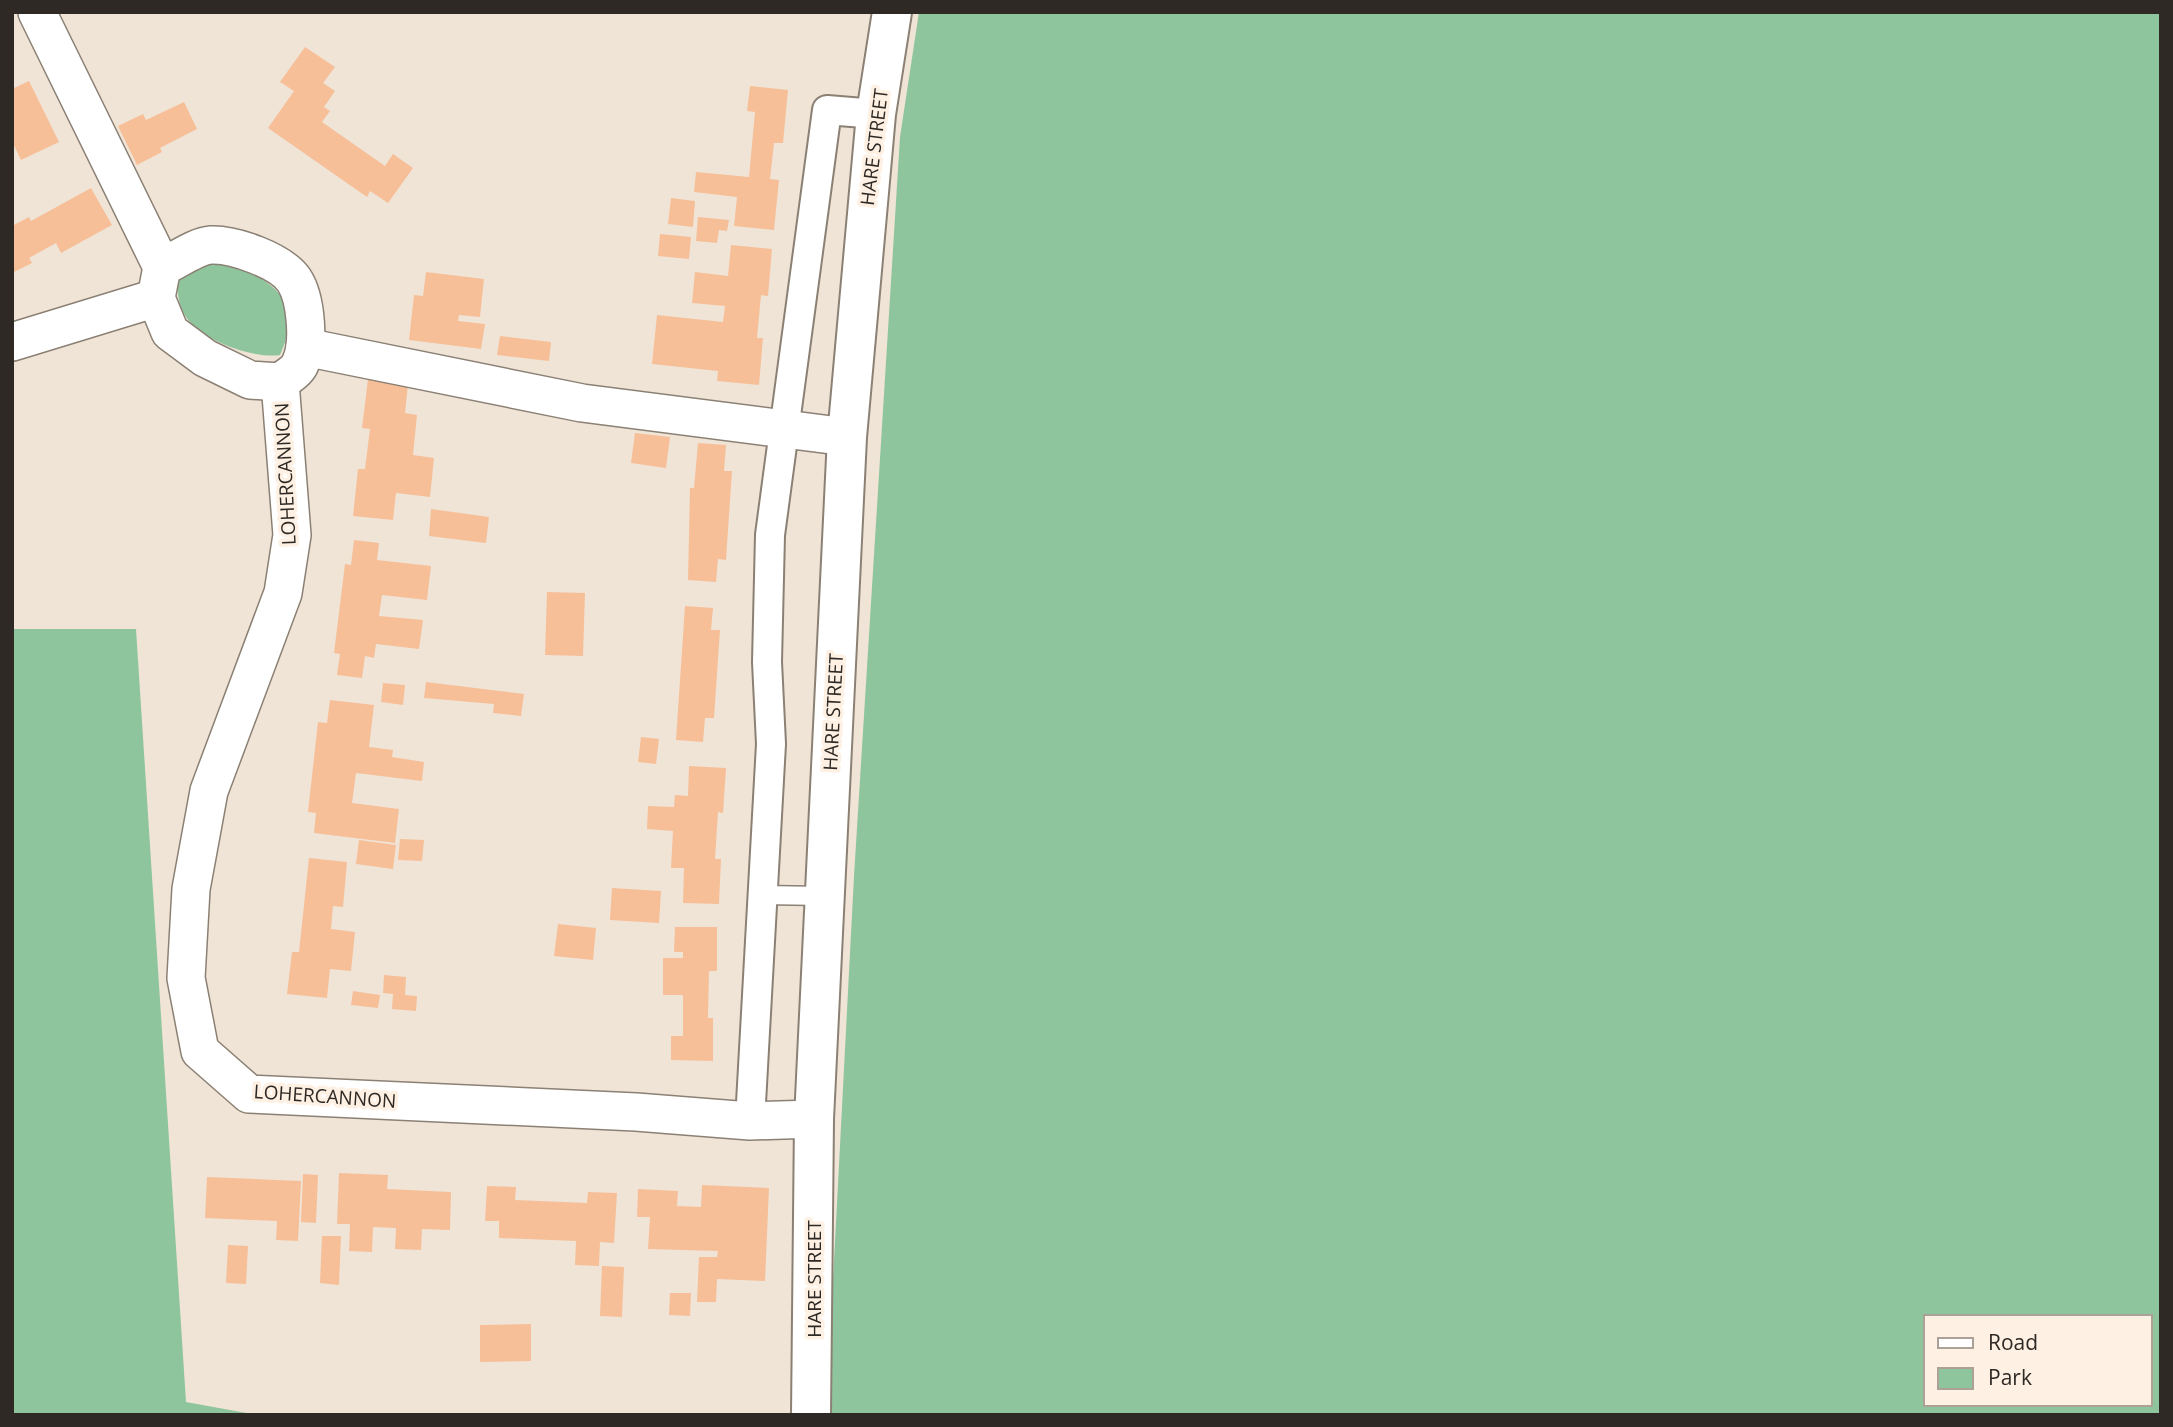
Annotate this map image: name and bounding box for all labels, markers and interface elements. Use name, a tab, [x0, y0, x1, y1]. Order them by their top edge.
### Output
street label: HARE STREET	[854, 87, 894, 207]
street label: LOHERCANNON	[268, 402, 302, 546]
street label: HARE STREET	[817, 652, 849, 771]
street label: LOHERCANNON	[253, 1078, 397, 1114]
street label: HARE STREET	[801, 1220, 827, 1338]
legend	[1924, 1315, 2152, 1406]
text: Road	[1988, 1328, 2038, 1356]
text: Park	[1988, 1363, 2032, 1391]

